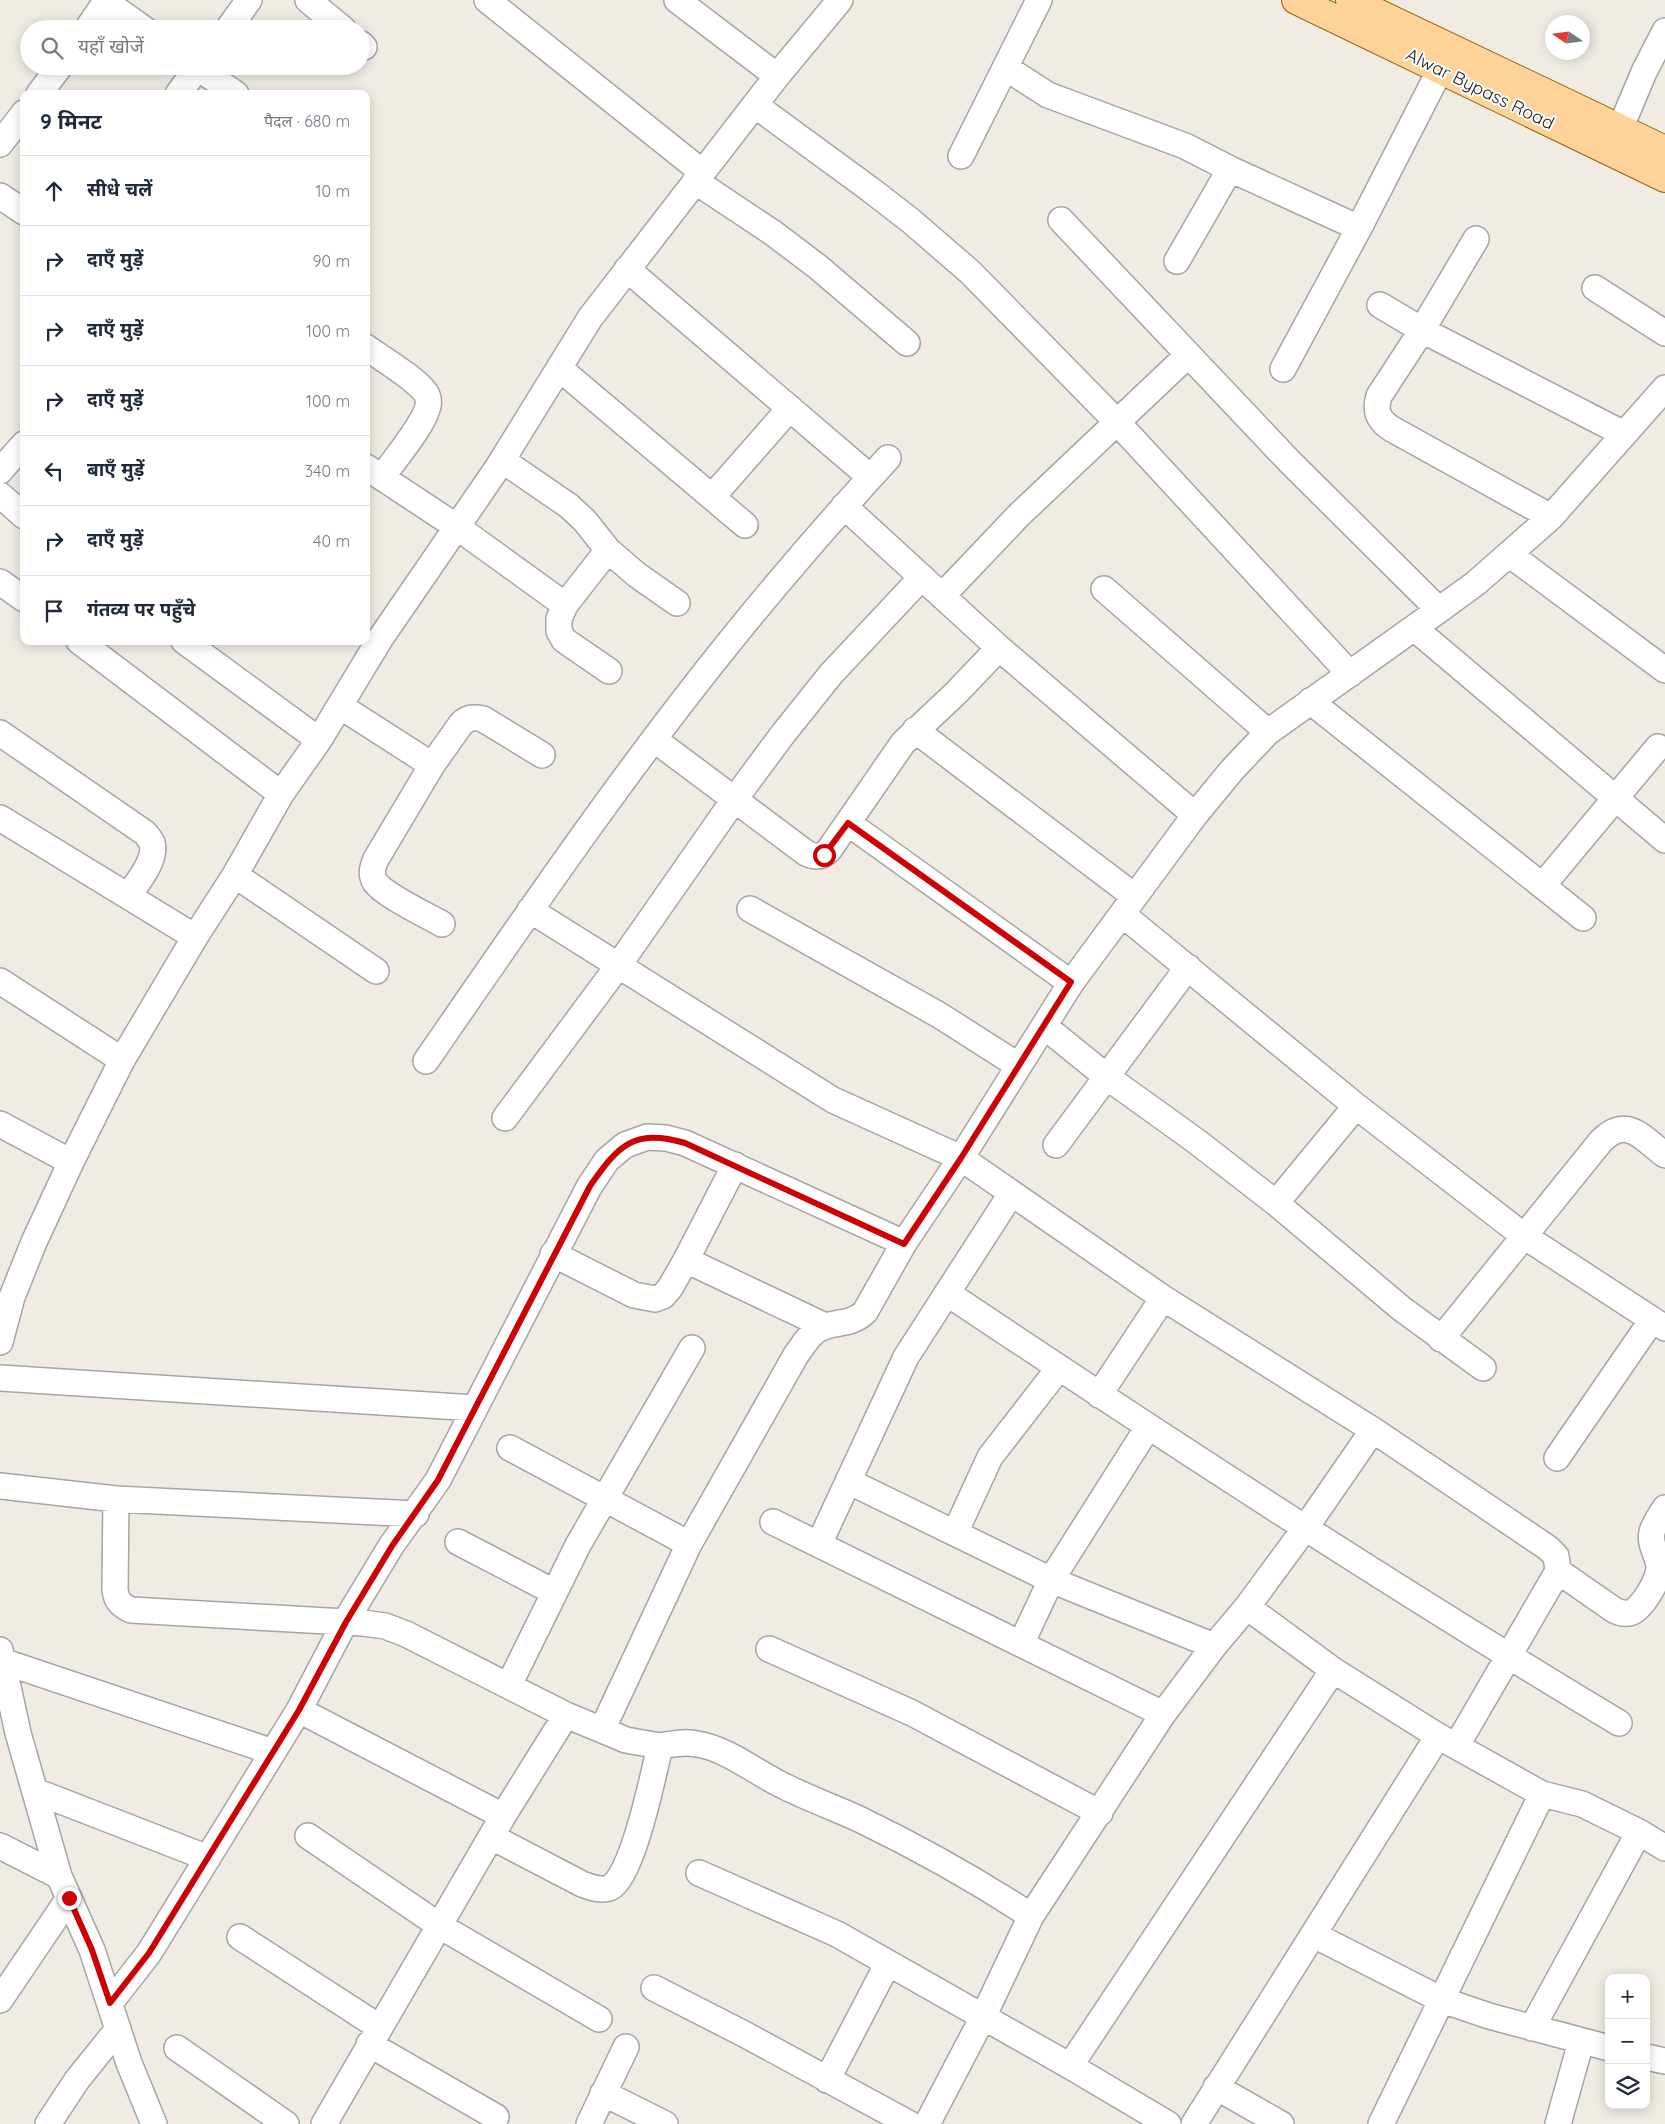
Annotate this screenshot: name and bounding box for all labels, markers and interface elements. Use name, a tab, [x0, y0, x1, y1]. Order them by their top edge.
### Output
north arrow	[1545, 15, 1590, 60]
search box	[20, 20, 370, 75]
icon: search	[38, 34, 66, 62]
text: यहाँ खोजें	[78, 34, 144, 58]
street label: Alwar Bypass Road	[1402, 43, 1558, 134]
text: 9 मिनट	[40, 108, 102, 134]
text: पैदल · 680 m	[264, 111, 350, 131]
icon: ahead	[40, 177, 68, 205]
text: सीधे चलें	[87, 177, 152, 201]
text: 10 m	[316, 181, 350, 201]
icon: right	[40, 247, 68, 275]
text: दाएँ मुड़ें	[87, 247, 143, 271]
text: 90 m	[313, 251, 350, 271]
icon: right	[40, 317, 68, 345]
text: दाएँ मुड़ें	[87, 317, 143, 341]
text: 100 m	[306, 321, 350, 341]
icon: right	[40, 387, 68, 415]
text: दाएँ मुड़ें	[87, 387, 143, 411]
text: 100 m	[306, 391, 350, 411]
icon: left	[40, 457, 68, 485]
text: बाएँ मुड़ें	[87, 457, 144, 481]
text: 340 m	[305, 461, 350, 481]
icon: right	[40, 527, 68, 555]
text: दाएँ मुड़ें	[87, 527, 143, 551]
text: 40 m	[313, 531, 350, 551]
icon: arrive	[40, 597, 68, 625]
text: गंतव्य पर पहुँचे	[87, 597, 195, 621]
route start	[813, 844, 836, 867]
route end	[58, 1887, 81, 1910]
map controls	[1605, 1974, 1650, 2109]
button: +	[1605, 1974, 1650, 2019]
button: −	[1605, 2019, 1650, 2064]
button: layers	[1605, 2064, 1650, 2109]

